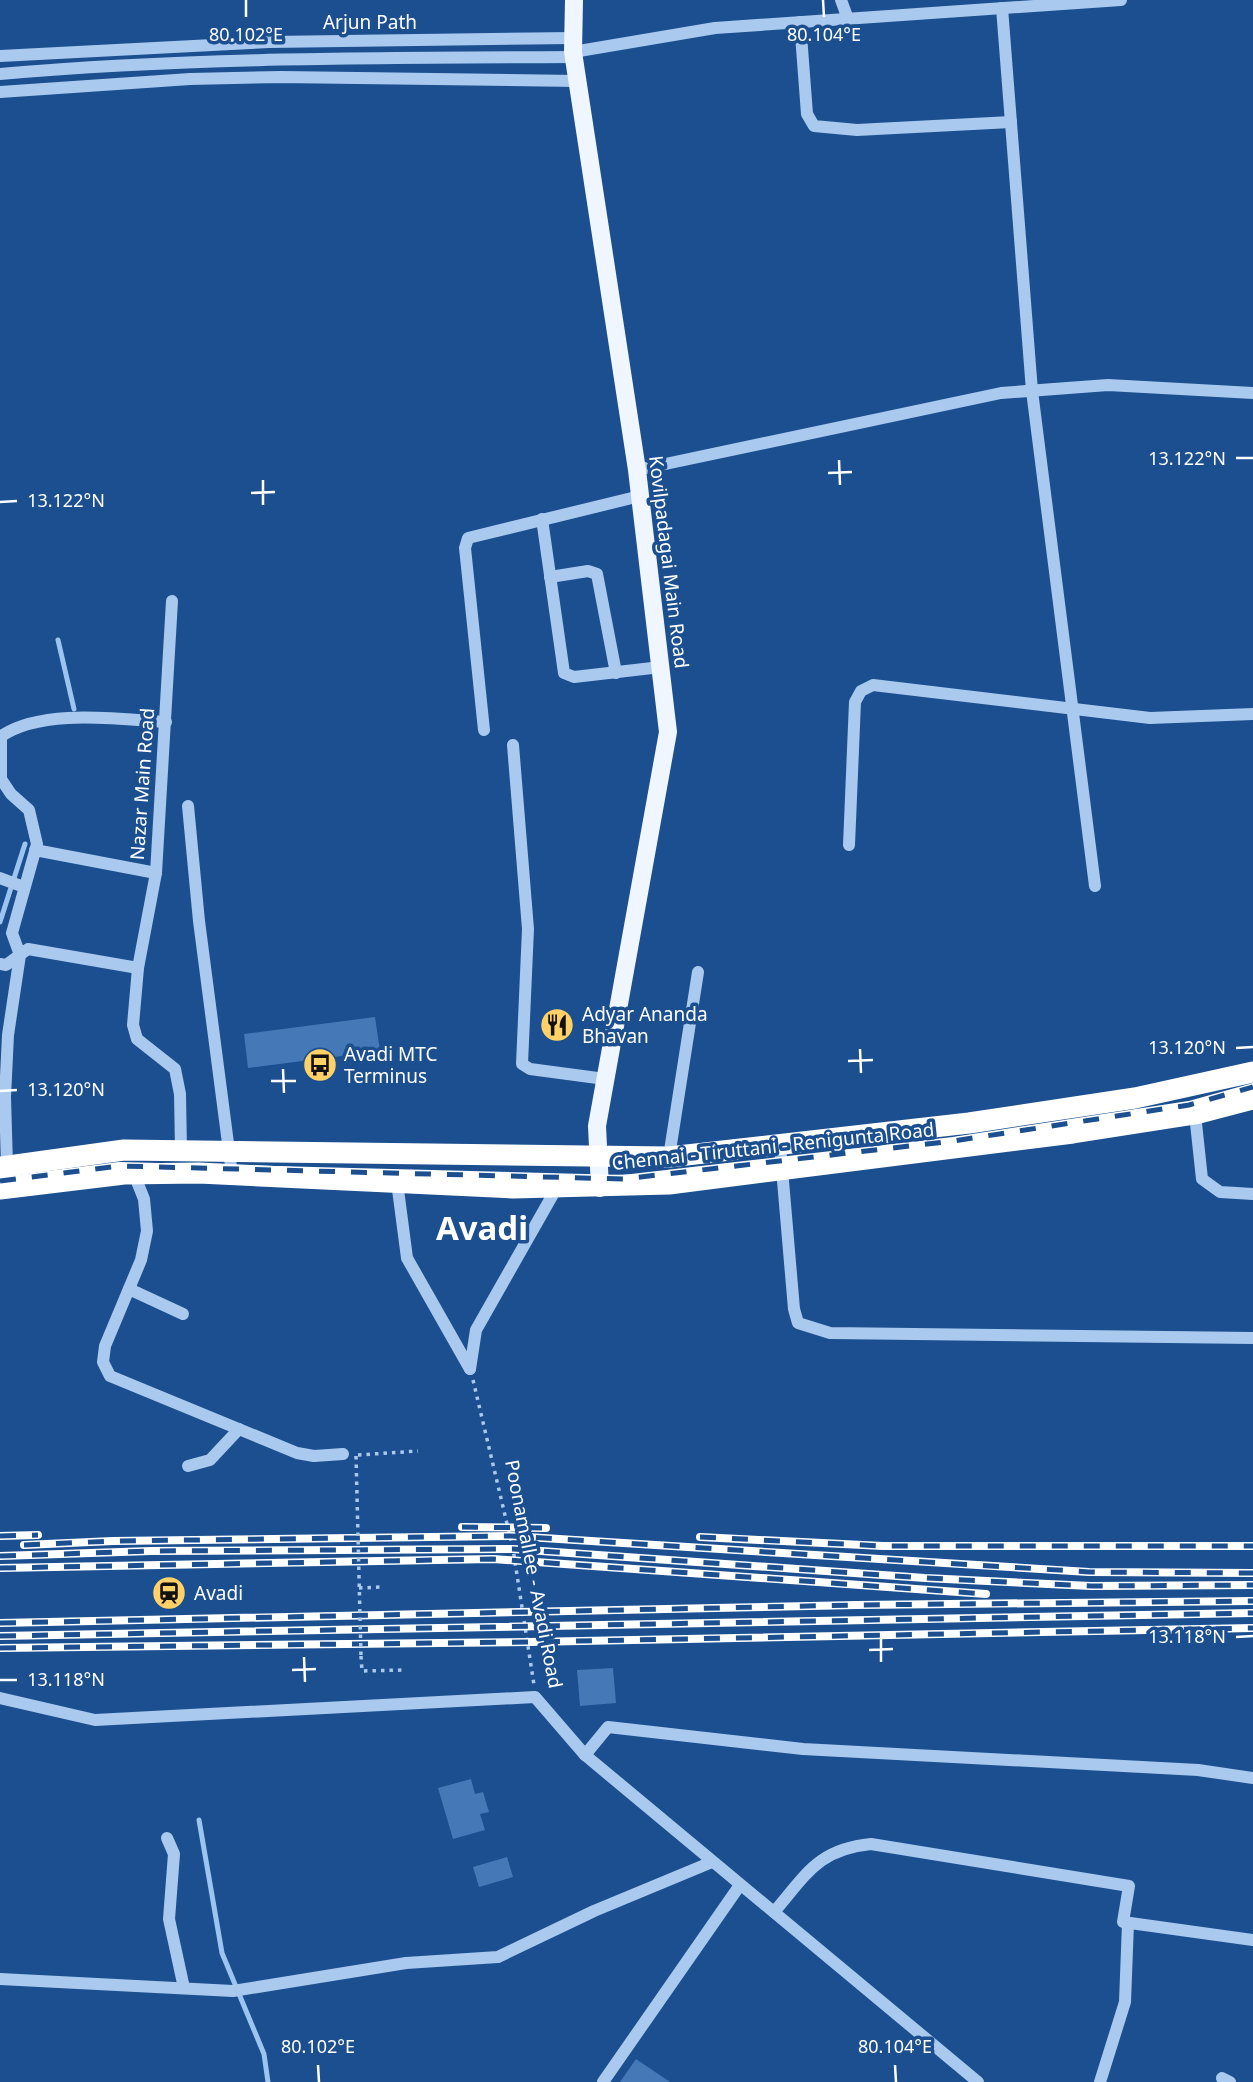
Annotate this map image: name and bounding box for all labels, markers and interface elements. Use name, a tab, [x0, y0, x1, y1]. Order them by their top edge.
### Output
street label: Arjun Path	[323, 9, 417, 35]
text: 80.102°E	[209, 22, 283, 46]
text: 80.104°E	[787, 22, 861, 46]
text: 13.122°N	[1148, 446, 1226, 470]
street label: Kovilpadagai Main Road	[643, 454, 695, 670]
text: 13.122°N	[27, 488, 105, 512]
street label: Nazar Main Road	[124, 707, 160, 861]
place label: Adyar Ananda Bhavan	[582, 1001, 708, 1049]
restaurant icon: Adyar Ananda Bhavan	[538, 1006, 576, 1044]
text: 13.120°N	[1148, 1035, 1226, 1059]
place label: Avadi MTC Terminus	[344, 1041, 437, 1089]
bus stop icon: Avadi MTC Terminus	[301, 1046, 339, 1084]
text: 13.120°N	[27, 1077, 105, 1101]
street label: Chennai - Tiruttani - Renigunta Road	[611, 1116, 935, 1176]
district label: Avadi	[436, 1205, 528, 1250]
street label: Poonamallee - Avadi Road	[499, 1458, 569, 1690]
station icon: Avadi	[150, 1574, 188, 1612]
place label: Avadi	[194, 1580, 243, 1606]
text: 13.118°N	[1148, 1624, 1226, 1648]
text: 13.118°N	[27, 1667, 105, 1691]
text: 80.102°E	[281, 2034, 355, 2058]
text: 80.104°E	[858, 2034, 932, 2058]

